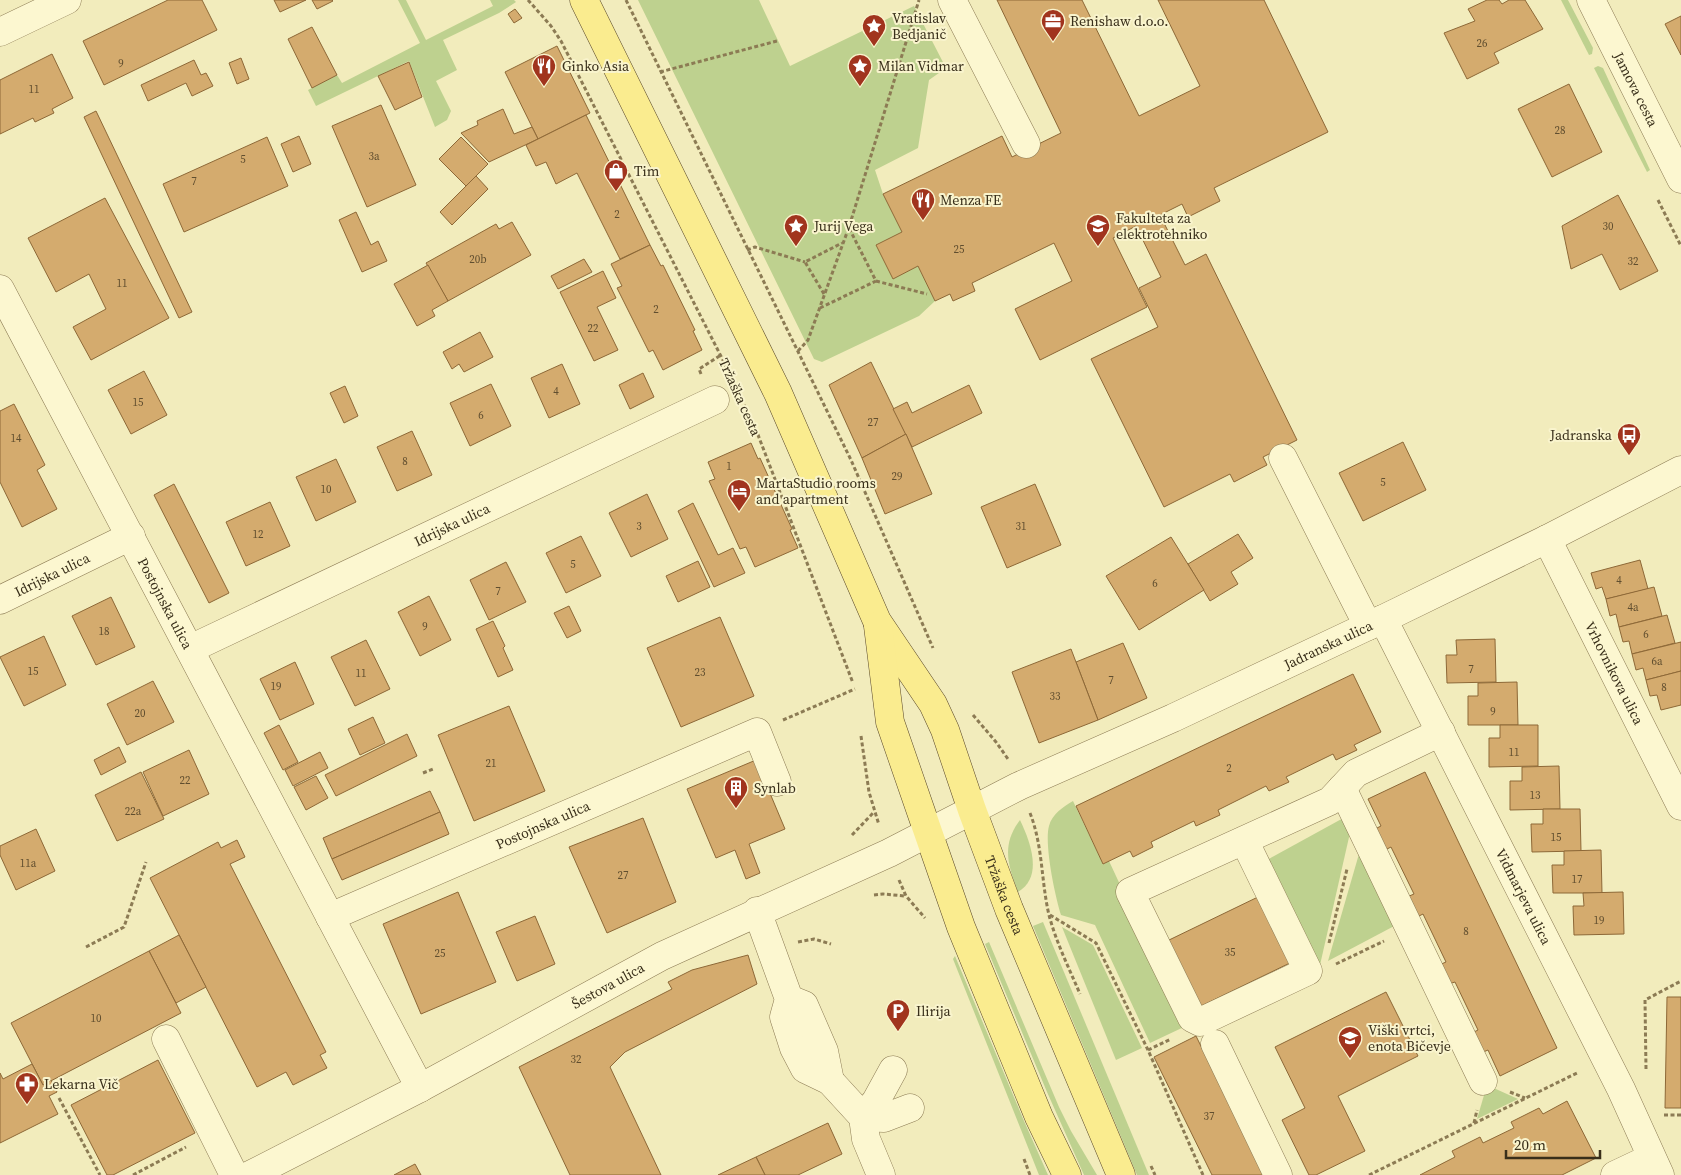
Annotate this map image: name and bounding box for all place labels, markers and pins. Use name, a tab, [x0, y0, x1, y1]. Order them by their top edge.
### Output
place label: Vratislav Bedjanič	[892, 8, 946, 44]
office icon: Renishaw d.o.o.	[1040, 8, 1066, 42]
place label: Renishaw d.o.o.	[1070, 11, 1168, 31]
place icon: Vratislav Bedjanič	[861, 13, 887, 47]
restaurant icon: Ginko Asia	[531, 53, 557, 87]
place icon: Milan Vidmar	[847, 53, 873, 87]
place label: Ginko Asia	[562, 56, 630, 76]
place label: Milan Vidmar	[878, 56, 964, 76]
shop icon: Tim	[603, 158, 629, 192]
place label: Tim	[634, 161, 660, 181]
restaurant icon: Menza FE	[910, 187, 936, 221]
place label: Menza FE	[940, 190, 1001, 210]
place label: Fakulteta za elektrotehniko	[1116, 208, 1208, 244]
place icon: Jurij Vega	[783, 213, 809, 247]
school or university icon: Fakulteta za elektrotehniko	[1085, 213, 1111, 247]
place label: Jurij Vega	[813, 216, 874, 236]
bus stop icon: Jadranska	[1616, 422, 1642, 456]
place label: Jadranska	[1549, 425, 1613, 445]
place label: MartaStudio rooms and apartment	[756, 473, 876, 509]
hotel icon: MartaStudio rooms and apartment	[726, 478, 752, 512]
building icon: Synlab	[723, 775, 749, 809]
place label: Synlab	[754, 778, 796, 798]
parking icon: Ilirija	[885, 998, 911, 1032]
place label: Ilirija	[916, 1001, 952, 1021]
place label: Viški vrtci, enota Bičevje	[1368, 1020, 1451, 1056]
school or university icon: Viški vrtci, enota Bičevje	[1337, 1025, 1363, 1059]
pharmacy icon: Lekarna Vič	[14, 1071, 40, 1105]
place label: Lekarna Vič	[44, 1074, 119, 1094]

